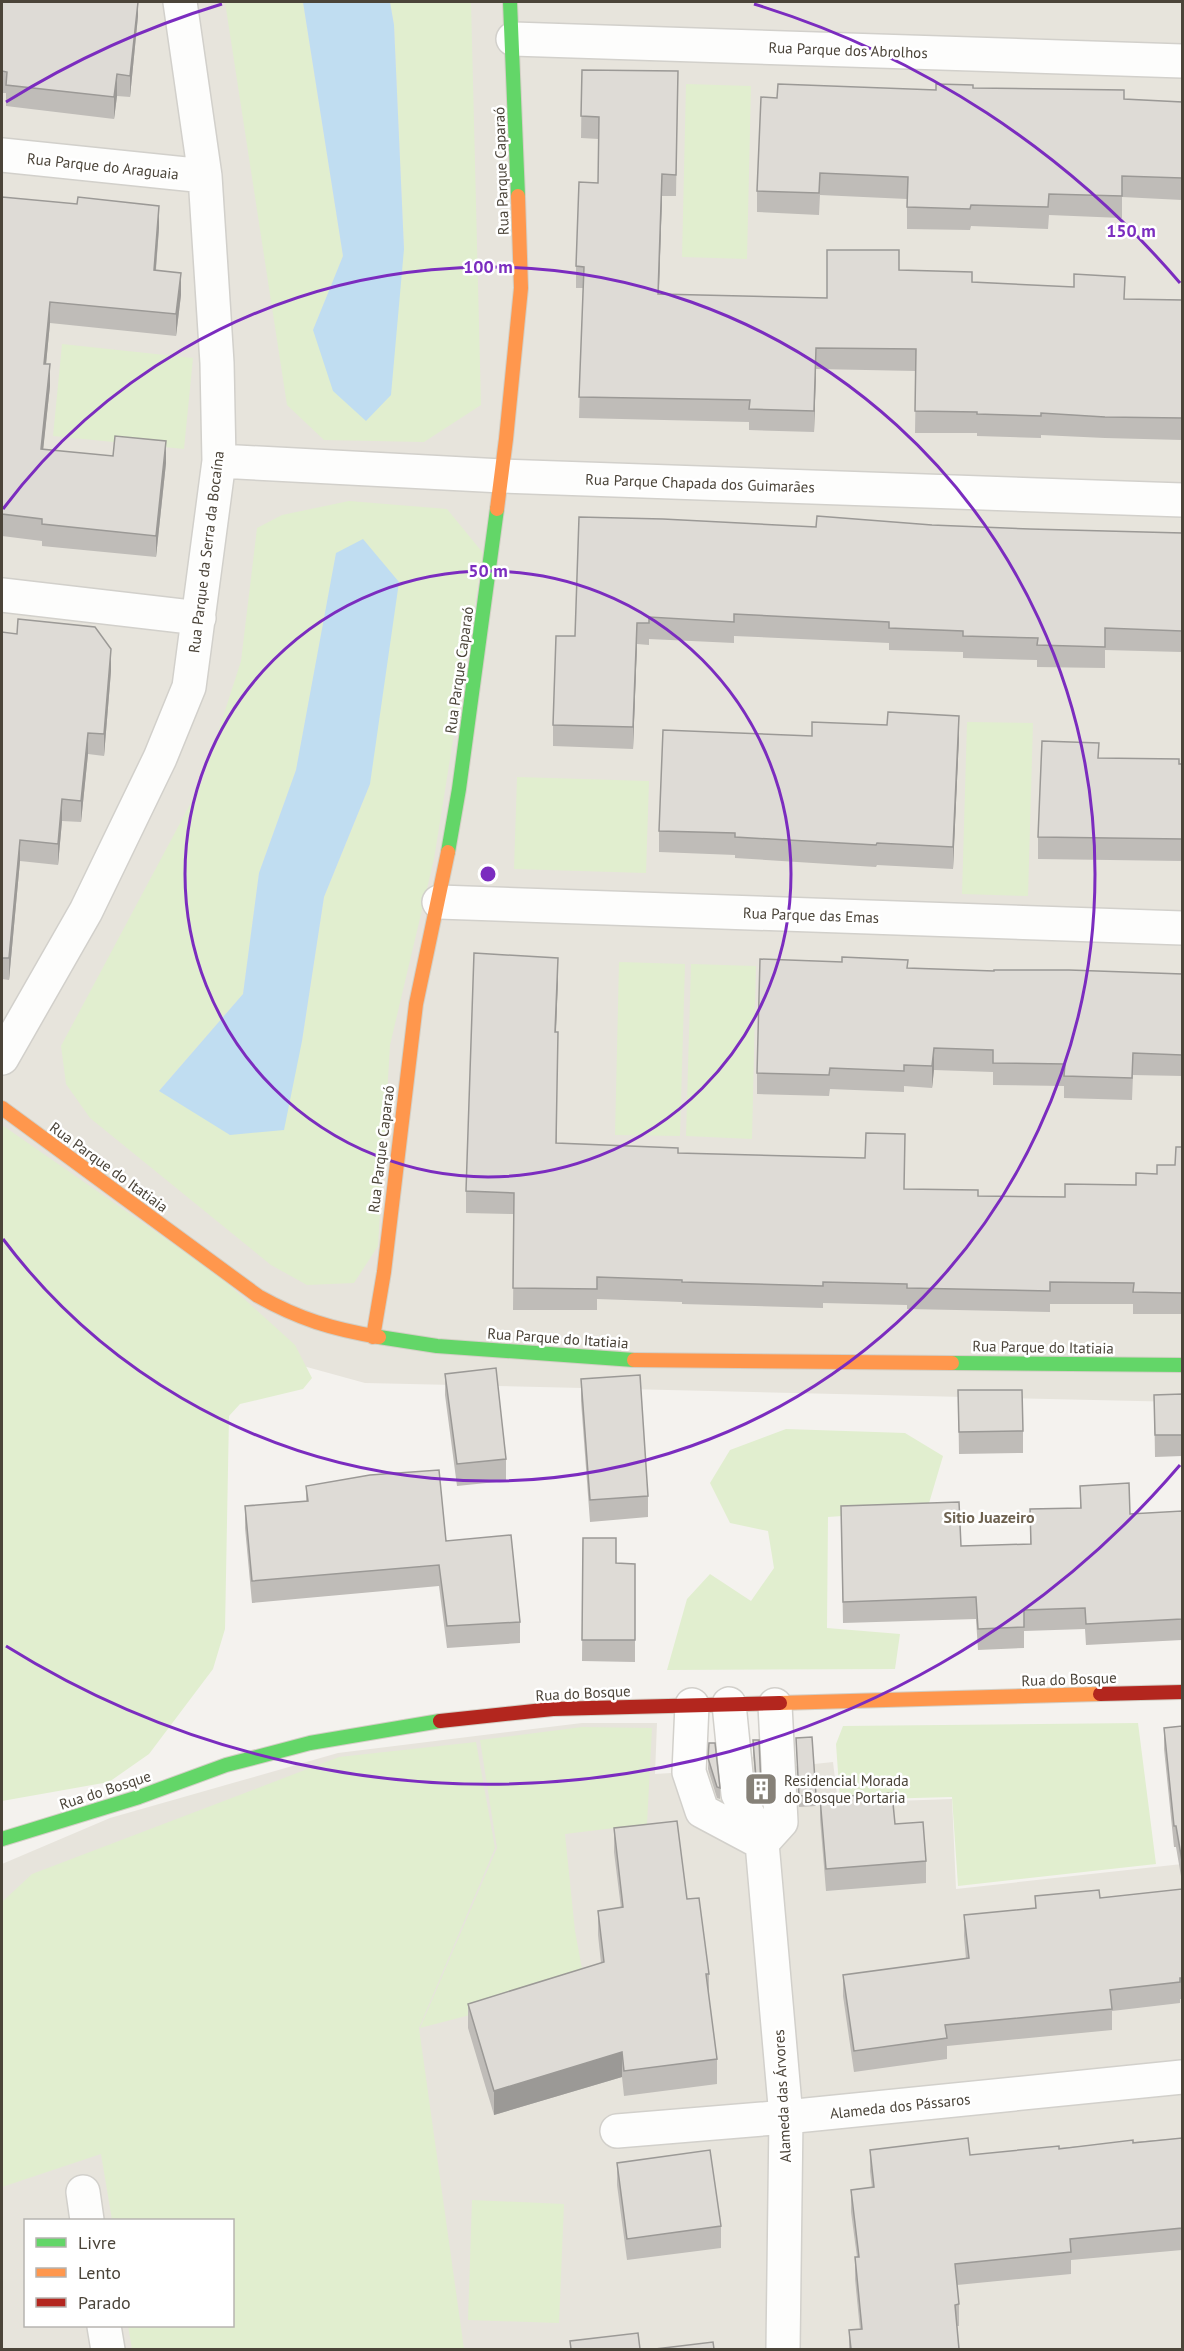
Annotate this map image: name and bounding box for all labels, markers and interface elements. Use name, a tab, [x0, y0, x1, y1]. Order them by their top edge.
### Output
street label: Rua Parque dos Abrolhos	[768, 38, 928, 62]
street label: Rua Parque Caparaó	[489, 107, 513, 235]
street label: Rua Parque do Araguaia	[26, 149, 180, 183]
text: 150 m	[1106, 219, 1156, 242]
text: 100 m	[463, 255, 513, 278]
street label: Rua Parque da Serra da Bocaína	[184, 450, 228, 654]
street label: Rua Parque Chapada dos Guimarães	[585, 469, 815, 497]
text: 50 m	[468, 559, 508, 582]
street label: Rua Parque Caparaó	[441, 605, 477, 735]
centre of rings	[478, 864, 498, 884]
street label: Rua Parque das Emas	[743, 903, 879, 927]
street label: Rua Parque Caparaó	[364, 1084, 398, 1214]
street label: Rua Parque do Itatiaia	[46, 1118, 172, 1216]
street label: Rua Parque do Itatiaia	[487, 1324, 629, 1352]
street label: Rua Parque do Itatiaia	[972, 1336, 1114, 1358]
district label: Sitio Juazeiro	[943, 1507, 1035, 1527]
street label: Rua do Bosque	[1021, 1668, 1117, 1690]
street label: Rua do Bosque	[535, 1681, 631, 1705]
street label: Rua do Bosque	[57, 1766, 153, 1814]
building icon: Residencial Morada do Bosque Portaria	[743, 1771, 779, 1807]
place label: Residencial Morada do Bosque Portaria	[784, 1771, 909, 1807]
street label: Alameda das Árvores	[769, 2029, 795, 2163]
street label: Alameda dos Pássaros	[829, 2089, 971, 2123]
legend	[24, 2219, 234, 2327]
text: Livre	[78, 2231, 116, 2254]
text: Lento	[78, 2261, 121, 2284]
text: Parado	[78, 2291, 131, 2314]

